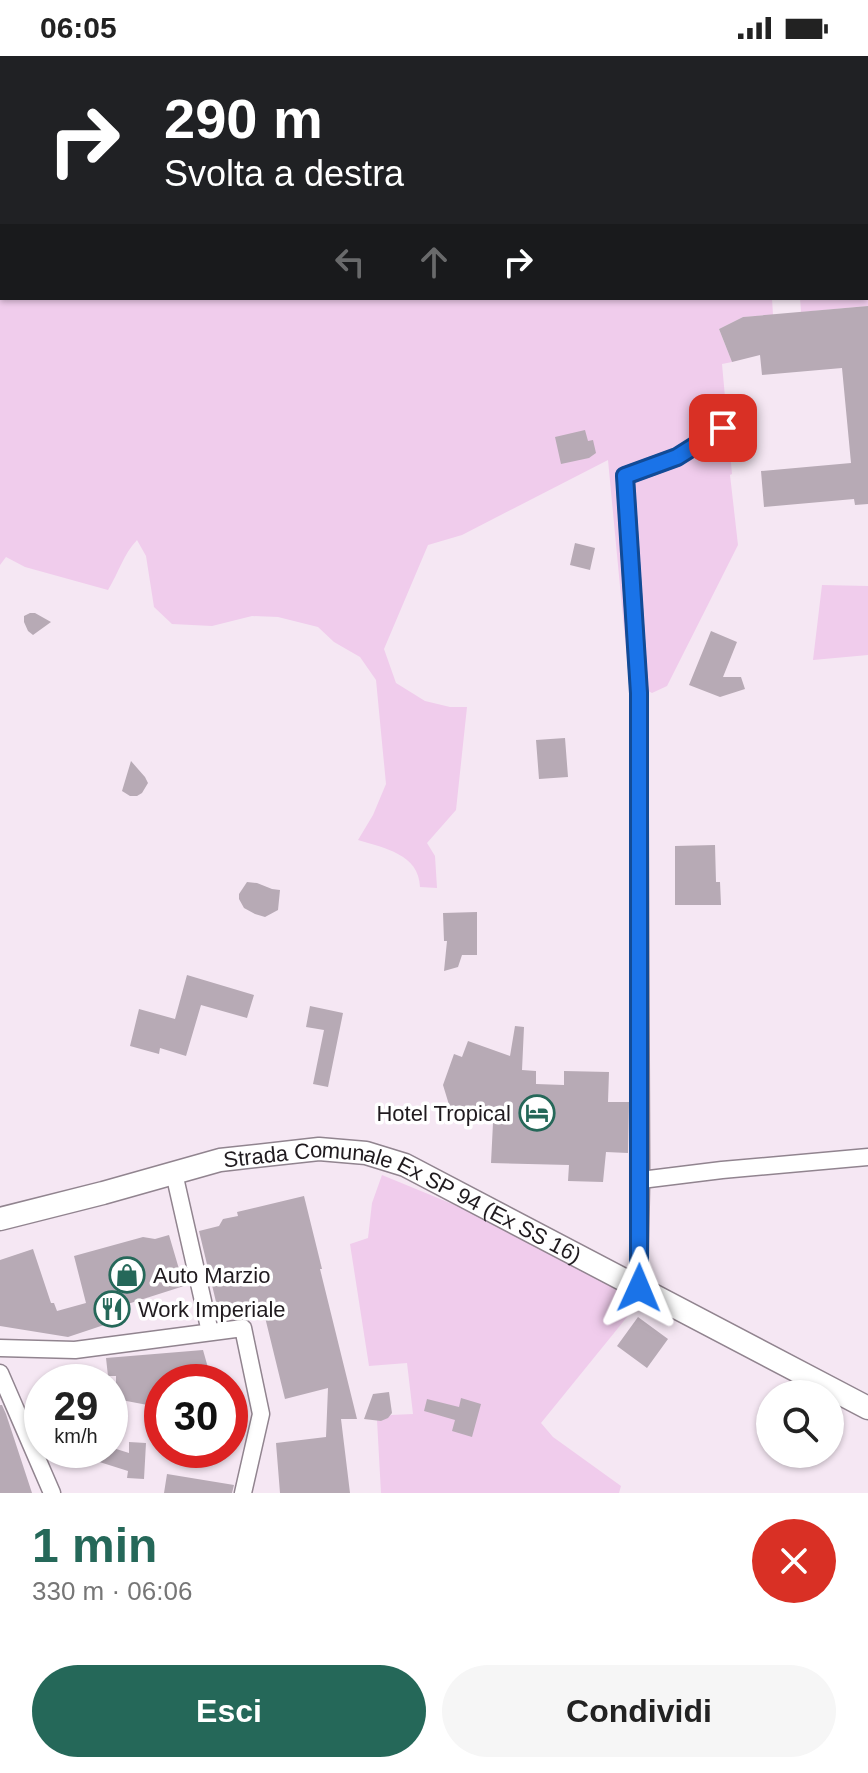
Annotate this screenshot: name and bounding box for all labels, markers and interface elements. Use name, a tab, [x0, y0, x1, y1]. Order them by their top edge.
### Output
text: 06:05	[40, 11, 117, 44]
text: 290 m	[164, 87, 323, 150]
icon: right	[32, 88, 136, 192]
text: Svolta a destra	[164, 153, 404, 194]
icon: left	[328, 240, 372, 284]
icon: ahead	[412, 240, 456, 284]
icon: right	[496, 240, 540, 284]
pin	[689, 394, 757, 462]
icon: arrive	[701, 406, 745, 450]
hotel icon: Hotel Tropical	[518, 1094, 556, 1132]
place label: Hotel Tropical	[376, 1101, 511, 1126]
street label: Strada Comunale Ex SP 94 (Ex SS 16)	[222, 1137, 585, 1268]
position arrow	[597, 1246, 681, 1330]
shop icon: Auto Marzio	[108, 1256, 146, 1294]
place label: Auto Marzio	[153, 1263, 270, 1288]
restaurant icon: Work Imperiale	[93, 1290, 131, 1328]
place label: Work Imperiale	[138, 1297, 286, 1322]
speed limit sign: 30	[144, 1364, 248, 1468]
map controls	[756, 1380, 844, 1468]
button: search	[756, 1380, 844, 1468]
text: 29	[54, 1384, 98, 1428]
text: km/h	[54, 1425, 98, 1447]
text: 1 min	[32, 1519, 157, 1572]
button: close	[752, 1519, 836, 1603]
text: 330 m · 06:06	[32, 1576, 192, 1606]
button: Esci	[32, 1665, 426, 1757]
button: Condividi	[442, 1665, 836, 1757]

